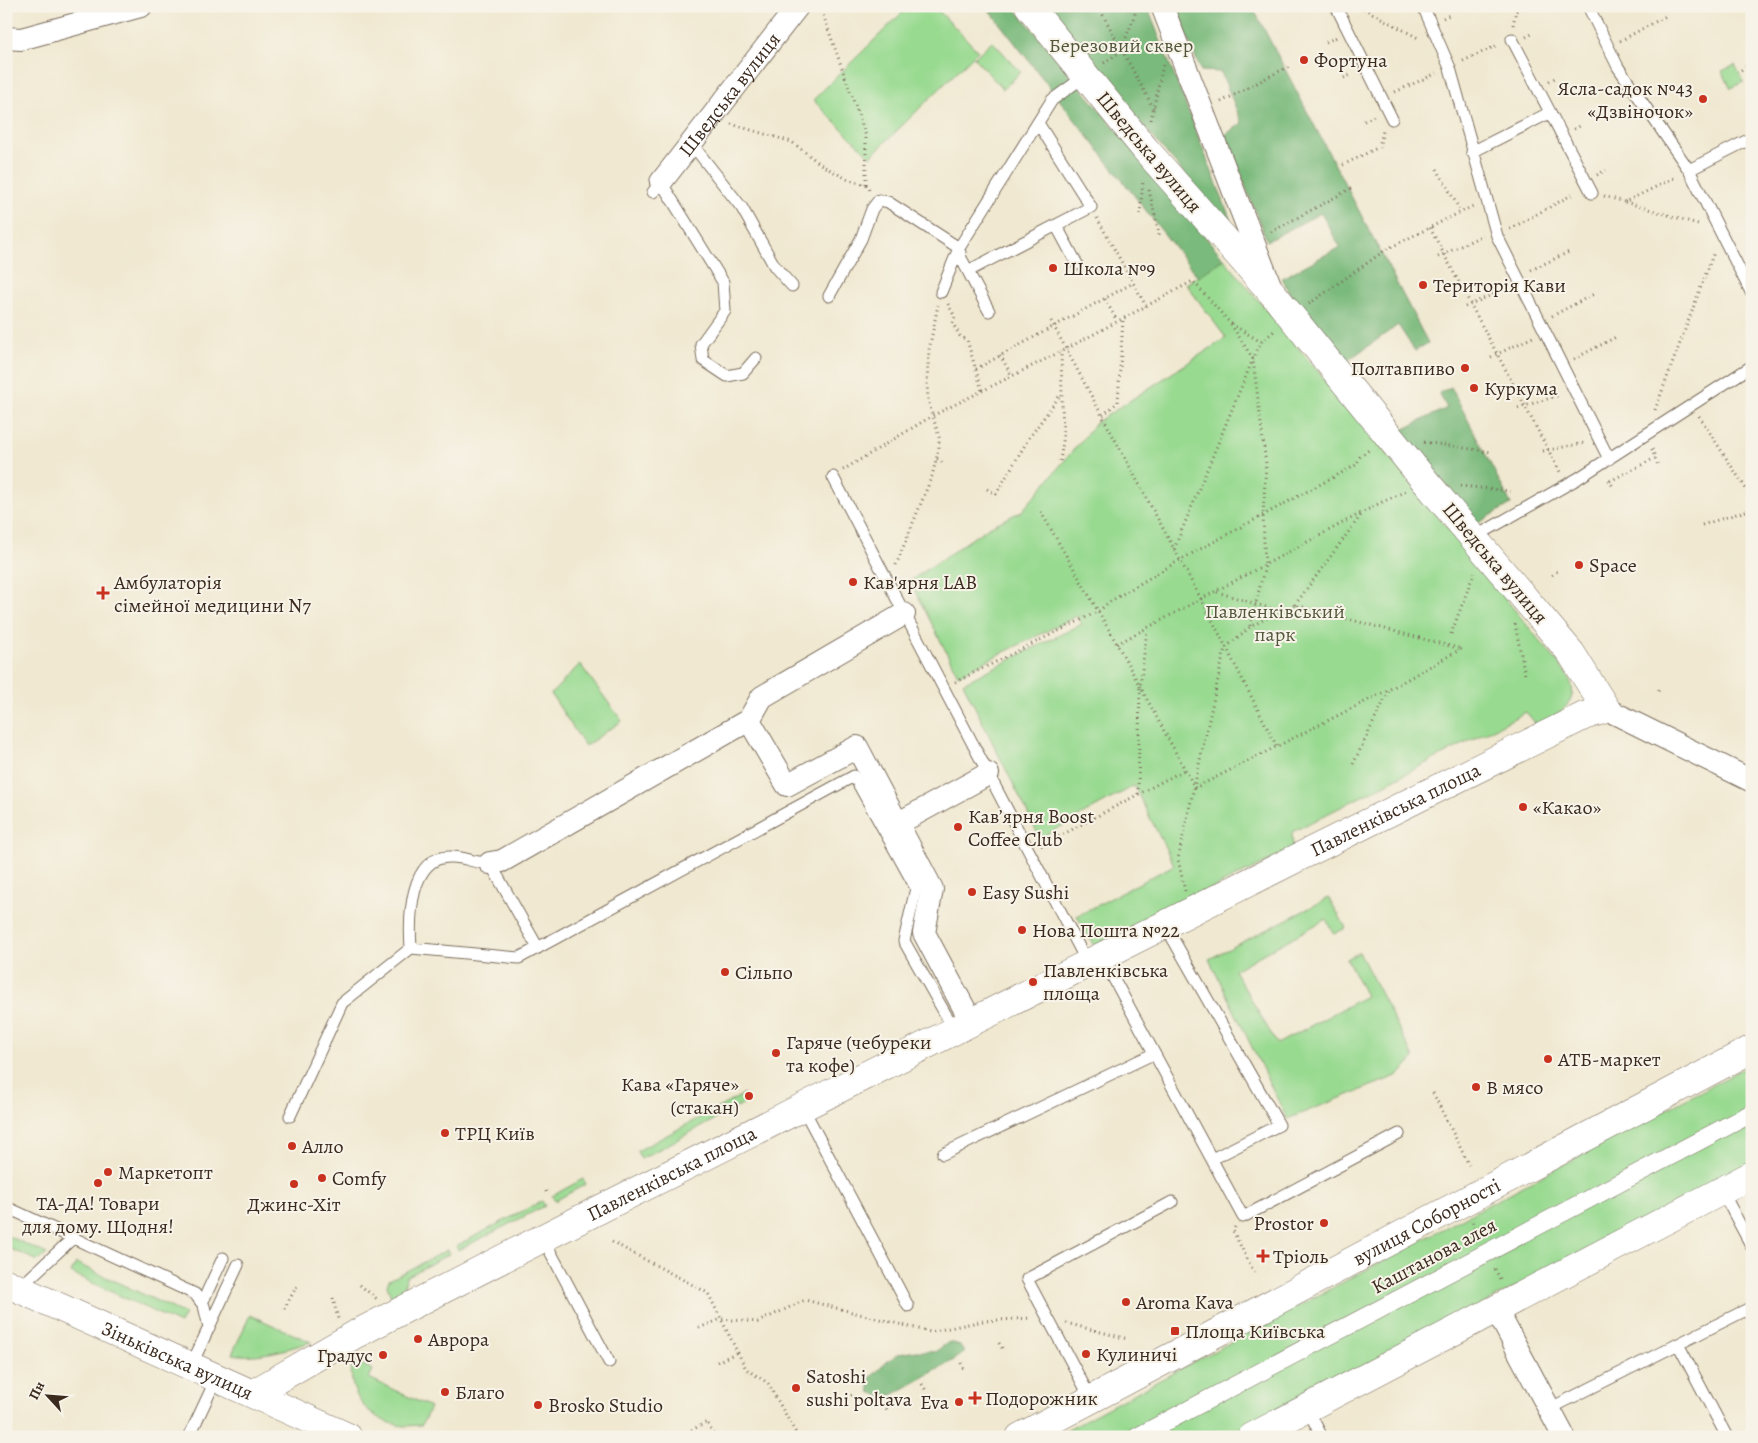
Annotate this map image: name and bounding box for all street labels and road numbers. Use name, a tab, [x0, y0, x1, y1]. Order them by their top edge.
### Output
street label: Шведська вулиця	[672, 26, 786, 162]
street label: Шведська вулиця	[1090, 85, 1208, 219]
street label: Шведська вулиця	[1436, 496, 1554, 630]
street label: Павленківська площа	[1306, 756, 1486, 863]
street label: Павленківська площа	[582, 1119, 762, 1227]
street label: вулиця Соборності	[1348, 1171, 1505, 1272]
street label: Каштанова алея	[1367, 1212, 1501, 1300]
street label: Зіньківська вулиця	[97, 1314, 258, 1406]

